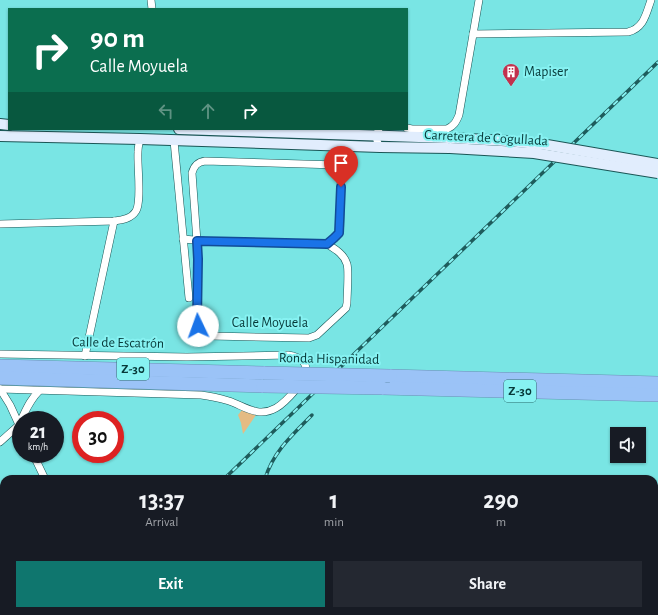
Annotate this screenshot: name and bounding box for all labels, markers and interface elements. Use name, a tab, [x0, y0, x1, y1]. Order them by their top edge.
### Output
icon: right	[24, 24, 76, 76]
text: 90 m	[90, 25, 145, 53]
text: Calle Moyuela	[90, 58, 188, 76]
building icon: Mapiser	[501, 62, 521, 87]
place label: Mapiser	[524, 65, 569, 79]
icon: left	[155, 100, 177, 122]
icon: ahead	[197, 100, 219, 122]
icon: right	[239, 100, 261, 122]
street label: Carretera de Cogullada	[424, 128, 549, 148]
pin	[324, 146, 358, 187]
icon: arrive	[330, 152, 352, 174]
position arrow	[177, 305, 219, 347]
street label: Calle Moyuela	[232, 316, 309, 330]
street label: Calle de Escatrón	[72, 335, 164, 351]
street label: Ronda Hispanidad	[279, 351, 379, 367]
road number: Z-30	[117, 358, 149, 380]
road number: Z-30	[504, 380, 536, 402]
speed limit sign: 30	[72, 411, 124, 463]
text: 21	[30, 422, 46, 442]
map controls	[610, 427, 646, 463]
button: sound	[610, 427, 646, 463]
text: km/h	[28, 442, 48, 452]
text: 13:37	[139, 489, 184, 513]
text: 1	[330, 489, 338, 513]
text: 290	[483, 489, 519, 513]
text: Arrival	[145, 516, 179, 529]
text: min	[324, 516, 344, 529]
text: m	[496, 516, 506, 529]
button: Exit	[16, 561, 325, 607]
button: Share	[333, 561, 642, 607]

